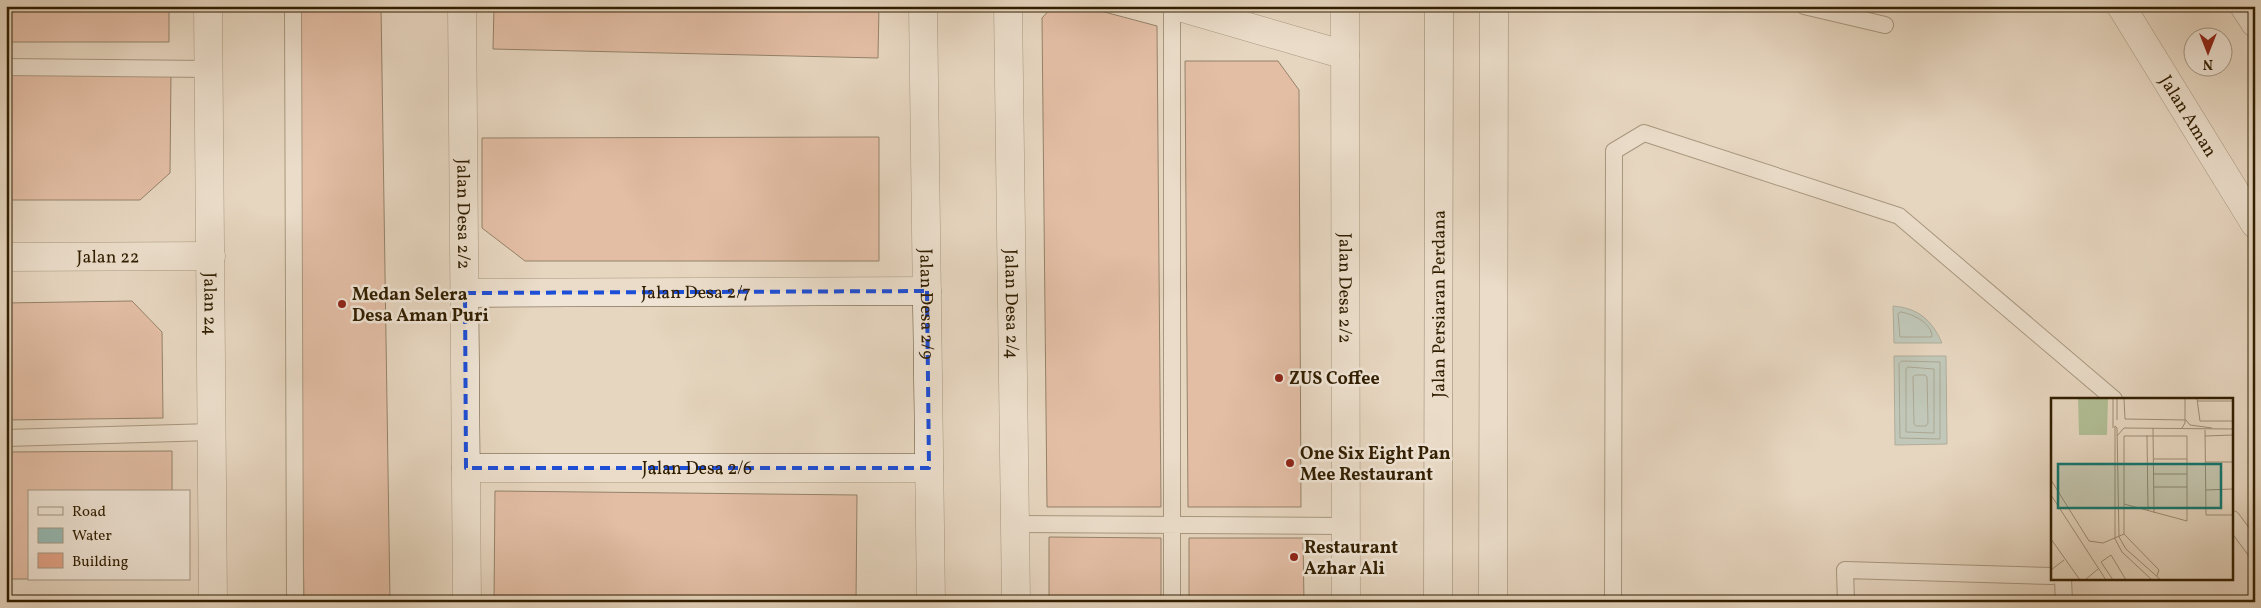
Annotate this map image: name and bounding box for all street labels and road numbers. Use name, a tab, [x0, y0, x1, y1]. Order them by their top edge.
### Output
street label: Jalan Aman	[2153, 71, 2222, 163]
street label: Jalan Desa 2/2	[449, 159, 475, 269]
street label: Jalan Persiaran Perdana	[1427, 210, 1453, 398]
street label: Jalan Desa 2/2	[1331, 233, 1357, 343]
street label: Jalan 22	[76, 245, 140, 271]
street label: Jalan Desa 2/9	[912, 248, 939, 360]
street label: Jalan Desa 2/4	[997, 249, 1024, 359]
street label: Jalan 24	[196, 272, 222, 336]
street label: Jalan Desa 2/7	[641, 281, 751, 306]
street label: Jalan Desa 2/6	[642, 457, 752, 482]

